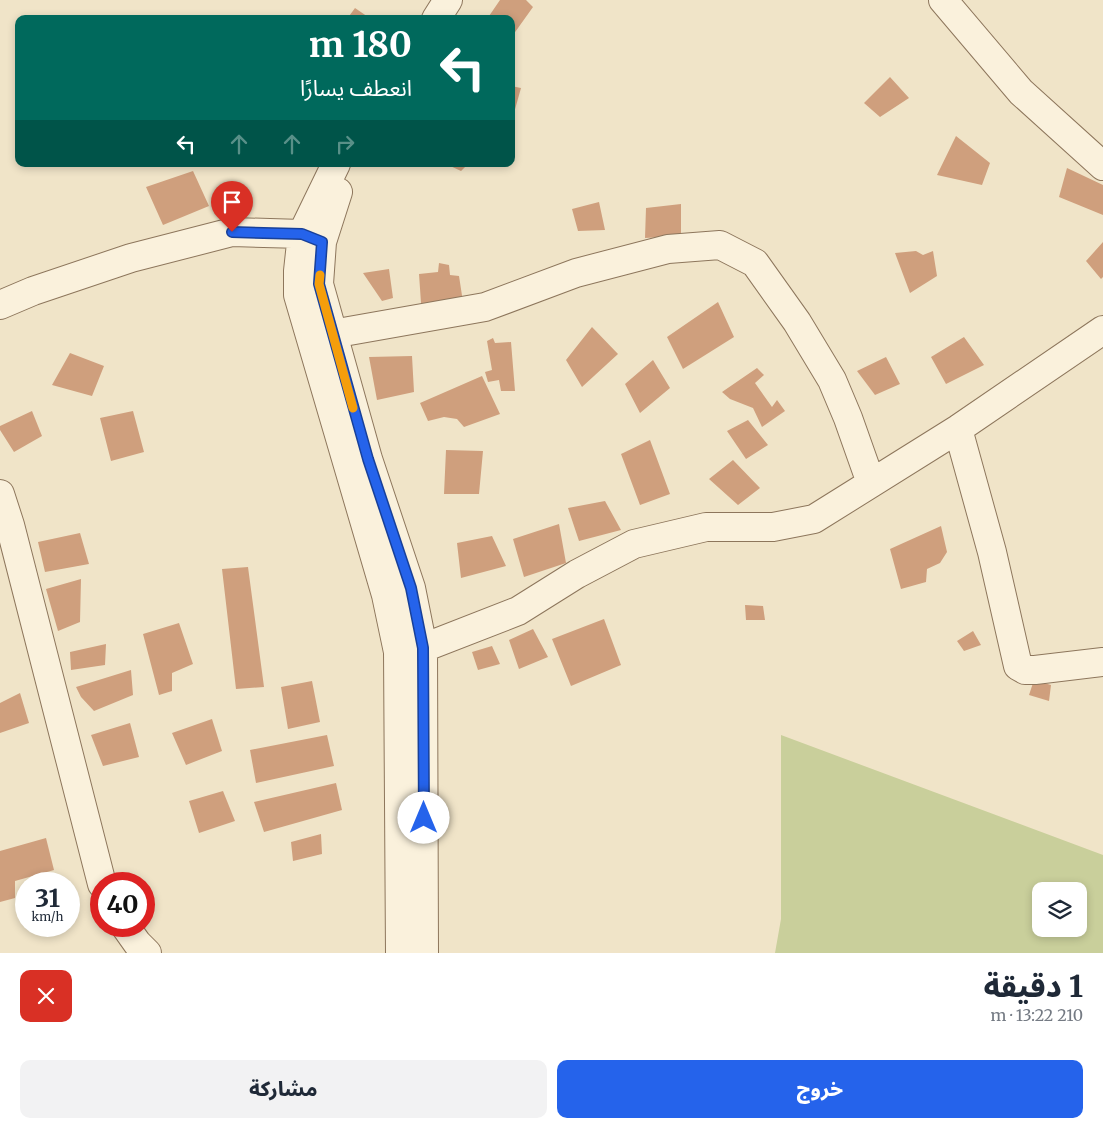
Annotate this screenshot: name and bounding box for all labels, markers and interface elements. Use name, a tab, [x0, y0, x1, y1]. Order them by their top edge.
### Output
text: 180 m	[309, 23, 412, 67]
icon: left	[430, 35, 495, 100]
text: انعطف يسارًا	[300, 74, 412, 102]
icon: left	[172, 130, 200, 158]
icon: ahead	[225, 130, 253, 158]
icon: ahead	[278, 130, 306, 158]
icon: right	[331, 130, 359, 158]
pin	[211, 181, 253, 232]
icon: arrive	[218, 188, 246, 216]
position arrow	[397, 791, 449, 843]
speed limit sign: 40	[90, 872, 155, 937]
text: 31	[35, 882, 60, 914]
map controls	[1032, 882, 1087, 937]
button: layers	[1032, 882, 1087, 937]
text: km/h	[32, 909, 63, 924]
text: 1 دقيقة	[984, 967, 1083, 1005]
button: close	[20, 970, 72, 1022]
text: 210 m · 13:22	[991, 1005, 1083, 1025]
button: مشاركة	[20, 1060, 547, 1118]
button: خروج	[557, 1060, 1083, 1118]

